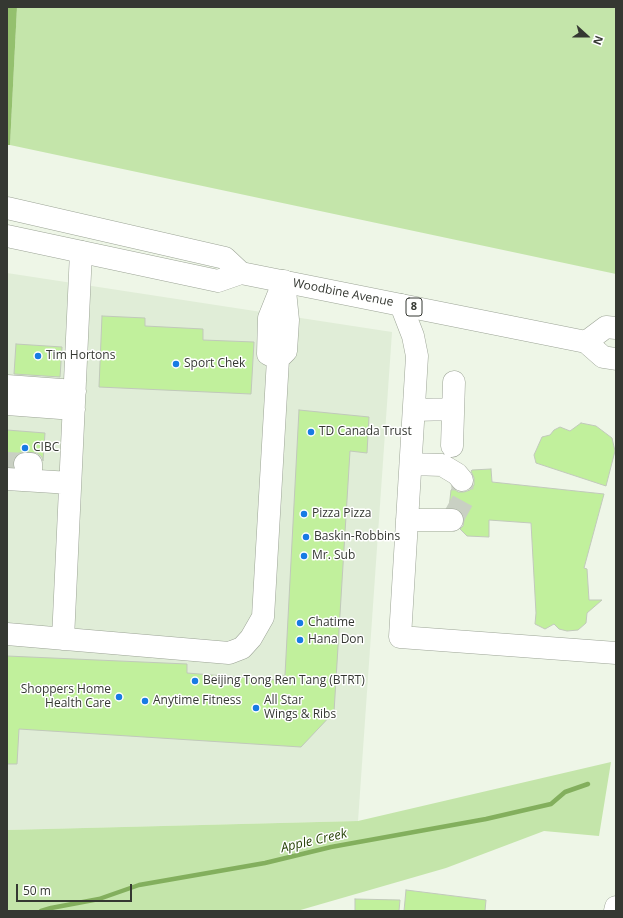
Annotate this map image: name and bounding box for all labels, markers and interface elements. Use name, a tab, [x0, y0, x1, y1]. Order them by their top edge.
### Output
north arrow	[567, 16, 607, 56]
text: N	[590, 34, 607, 47]
street label: Woodbine Avenue	[291, 276, 395, 310]
road number: 8	[406, 298, 422, 316]
place label: Tim Hortons	[46, 349, 115, 363]
marker: Tim Hortons	[33, 351, 43, 361]
place label: Sport Chek	[184, 357, 245, 371]
marker: Sport Chek	[171, 359, 181, 369]
place label: TD Canada Trust	[319, 425, 412, 439]
marker: TD Canada Trust	[306, 427, 316, 437]
place label: CIBC	[33, 441, 59, 455]
marker: CIBC	[20, 443, 30, 453]
place label: Pizza Pizza	[312, 507, 371, 521]
marker: Pizza Pizza	[299, 509, 309, 519]
place label: Baskin-Robbins	[314, 530, 400, 544]
marker: Baskin-Robbins	[301, 532, 311, 542]
place label: Mr. Sub	[312, 549, 355, 563]
marker: Mr. Sub	[299, 551, 309, 561]
place label: Chatime	[308, 616, 355, 630]
marker: Chatime	[295, 618, 305, 628]
place label: Hana Don	[308, 633, 364, 647]
marker: Hana Don	[295, 635, 305, 645]
place label: Beijing Tong Ren Tang (BTRT)	[203, 674, 365, 688]
marker: Beijing Tong Ren Tang (BTRT)	[190, 676, 200, 686]
place label: Shoppers Home Health Care	[21, 683, 111, 711]
marker: Shoppers Home Health Care	[114, 692, 124, 702]
place label: Anytime Fitness	[153, 694, 241, 708]
place label: All Star Wings & Ribs	[264, 694, 336, 722]
marker: Anytime Fitness	[140, 696, 150, 706]
marker: All Star Wings & Ribs	[251, 703, 261, 713]
water label: Apple Creek	[279, 826, 349, 856]
scale bar	[18, 876, 134, 902]
text: 50 m	[23, 882, 51, 899]

